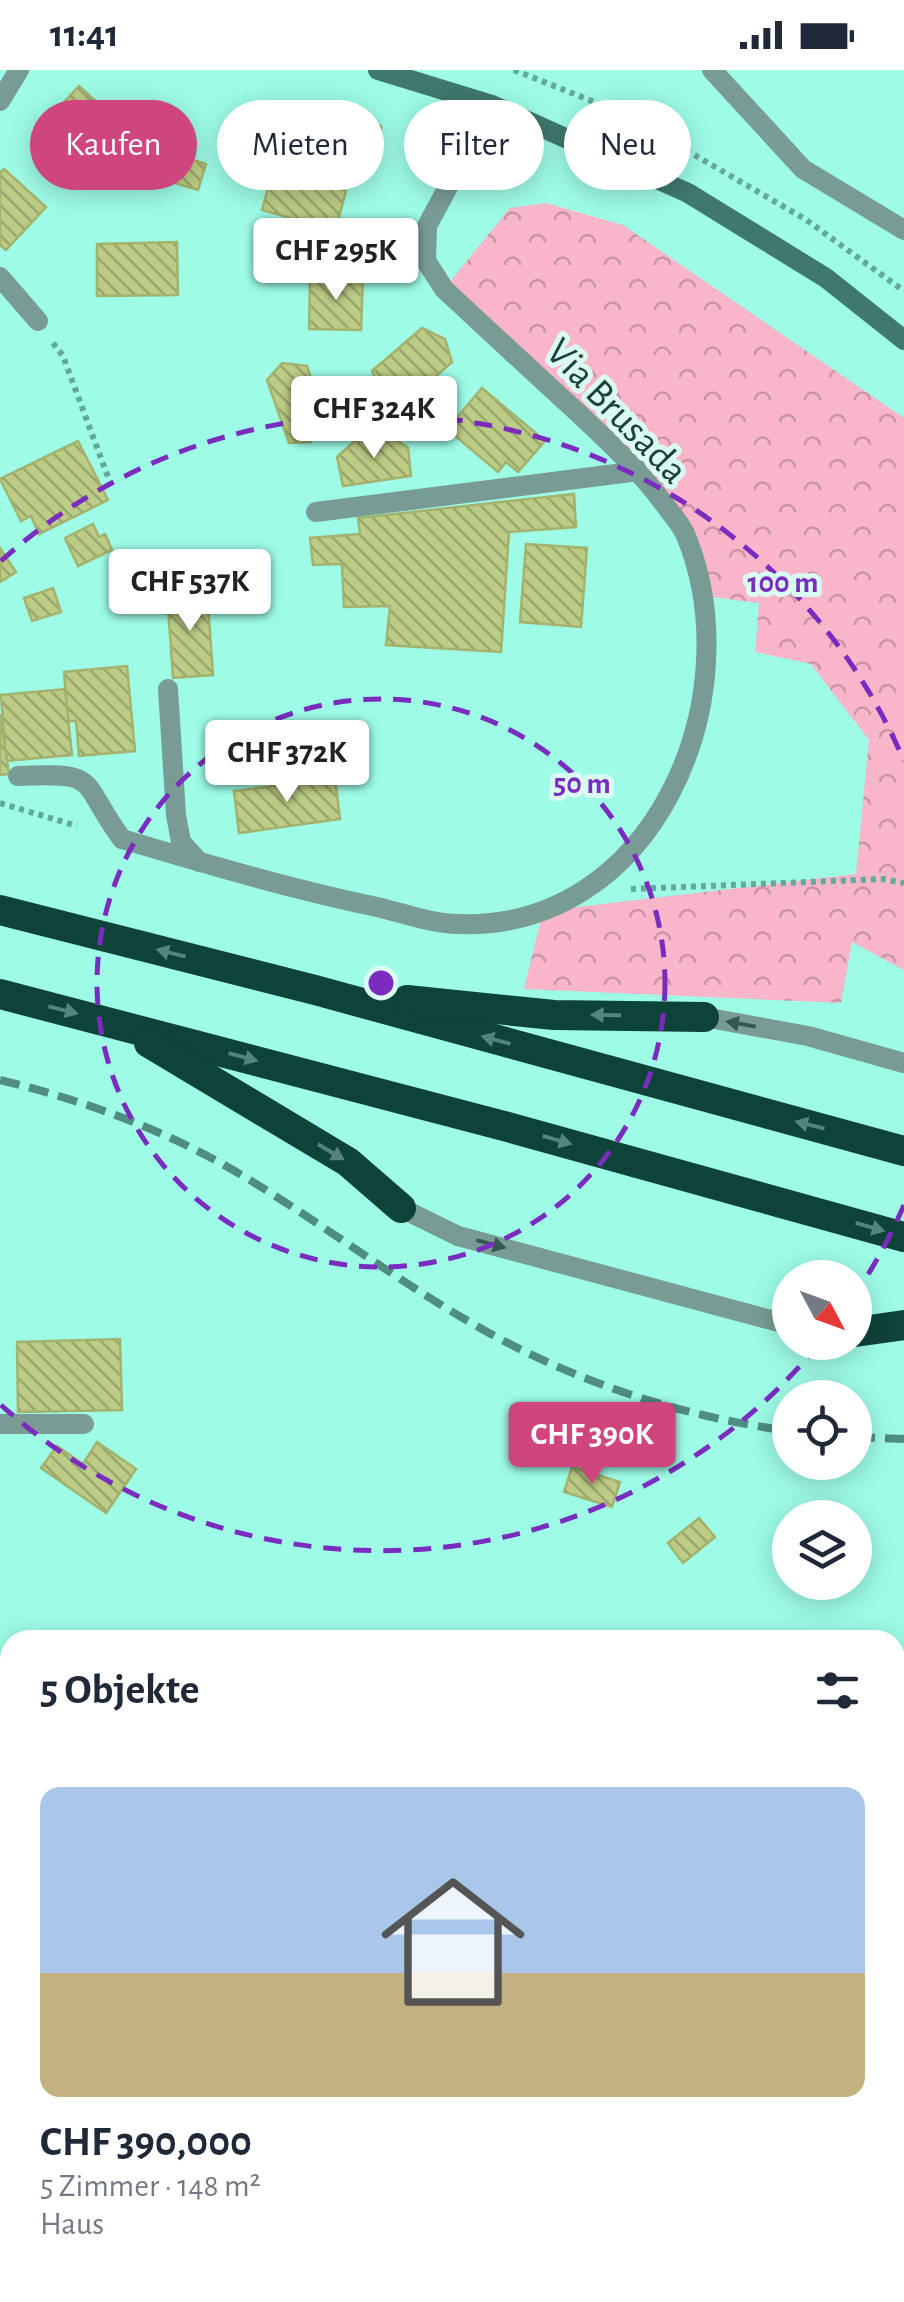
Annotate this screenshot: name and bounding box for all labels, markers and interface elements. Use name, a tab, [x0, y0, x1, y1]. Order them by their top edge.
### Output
text: 11:41	[50, 16, 119, 54]
chip: Kaufen	[30, 100, 197, 190]
chip: Mieten	[217, 100, 384, 190]
chip: Filter	[404, 100, 544, 190]
chip: Neu	[564, 100, 691, 190]
pin: CHF 295K	[233, 218, 439, 303]
text: CHF 295K	[275, 234, 397, 266]
street label: Via Brusada	[538, 331, 695, 492]
pin: CHF 324K	[271, 376, 477, 461]
text: CHF 324K	[313, 392, 435, 424]
pin: CHF 537K	[87, 549, 293, 634]
text: CHF 537K	[131, 565, 249, 597]
text: 100 m	[748, 568, 818, 598]
pin: CHF 372K	[184, 720, 390, 805]
text: CHF 372K	[227, 736, 347, 768]
text: 50 m	[553, 769, 611, 799]
one-way arrow	[155, 945, 186, 961]
centre of rings	[363, 965, 399, 1001]
one-way arrow	[48, 1003, 79, 1018]
one-way arrow	[590, 1007, 622, 1023]
one-way arrow	[725, 1016, 757, 1031]
one-way arrow	[481, 1032, 511, 1047]
one-way arrow	[228, 1049, 259, 1065]
one-way arrow	[794, 1117, 825, 1133]
one-way arrow	[542, 1133, 573, 1149]
one-way arrow	[317, 1143, 345, 1160]
one-way arrow	[855, 1220, 886, 1236]
one-way arrow	[476, 1237, 507, 1253]
north arrow	[772, 1260, 872, 1360]
map controls	[772, 1260, 872, 1600]
button: locate	[772, 1380, 872, 1480]
pin: CHF 390K	[489, 1402, 695, 1487]
text: CHF 390K	[531, 1418, 653, 1450]
button: layers	[772, 1500, 872, 1600]
icon: filters	[810, 1663, 865, 1718]
text: 5 Objekte	[40, 1669, 200, 1711]
icon: home	[363, 1852, 543, 2032]
text: CHF 390,000	[40, 2121, 252, 2163]
text: 5 Zimmer · 148 m²	[40, 2170, 261, 2202]
text: Haus	[40, 2208, 104, 2240]

